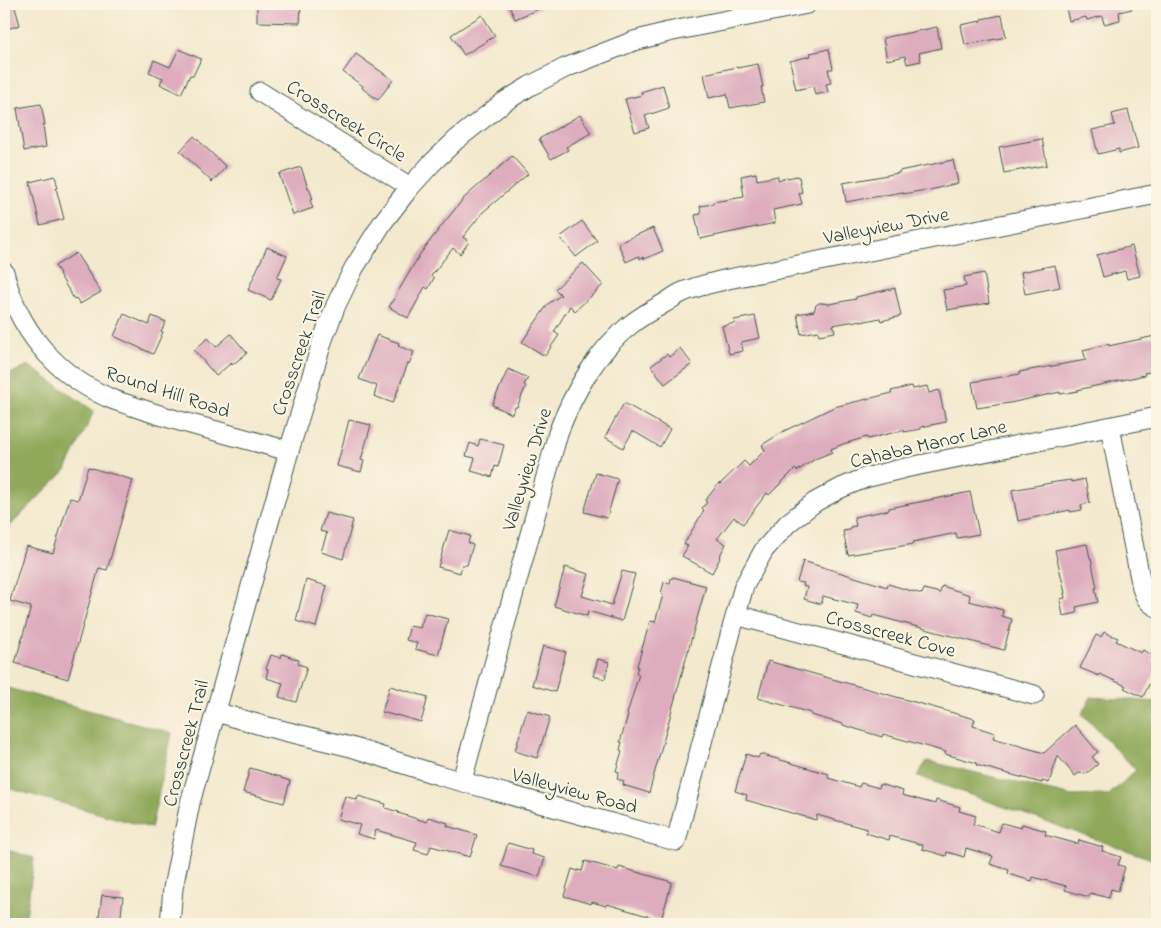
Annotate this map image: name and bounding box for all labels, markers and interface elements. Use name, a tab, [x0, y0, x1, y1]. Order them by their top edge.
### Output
street label: Crosscreek Circle	[280, 74, 411, 171]
street label: Valleyview Drive	[820, 201, 952, 254]
street label: Crosscreek Trail	[265, 288, 335, 420]
street label: Round Hill Road	[101, 360, 233, 427]
street label: Valleyview Drive	[496, 405, 561, 536]
street label: Cahaba Manor Lane	[847, 413, 1010, 478]
street label: Crosscreek Cove	[822, 604, 959, 667]
street label: Crosscreek Trail	[157, 677, 218, 810]
street label: Valleyview Road	[507, 761, 640, 823]

